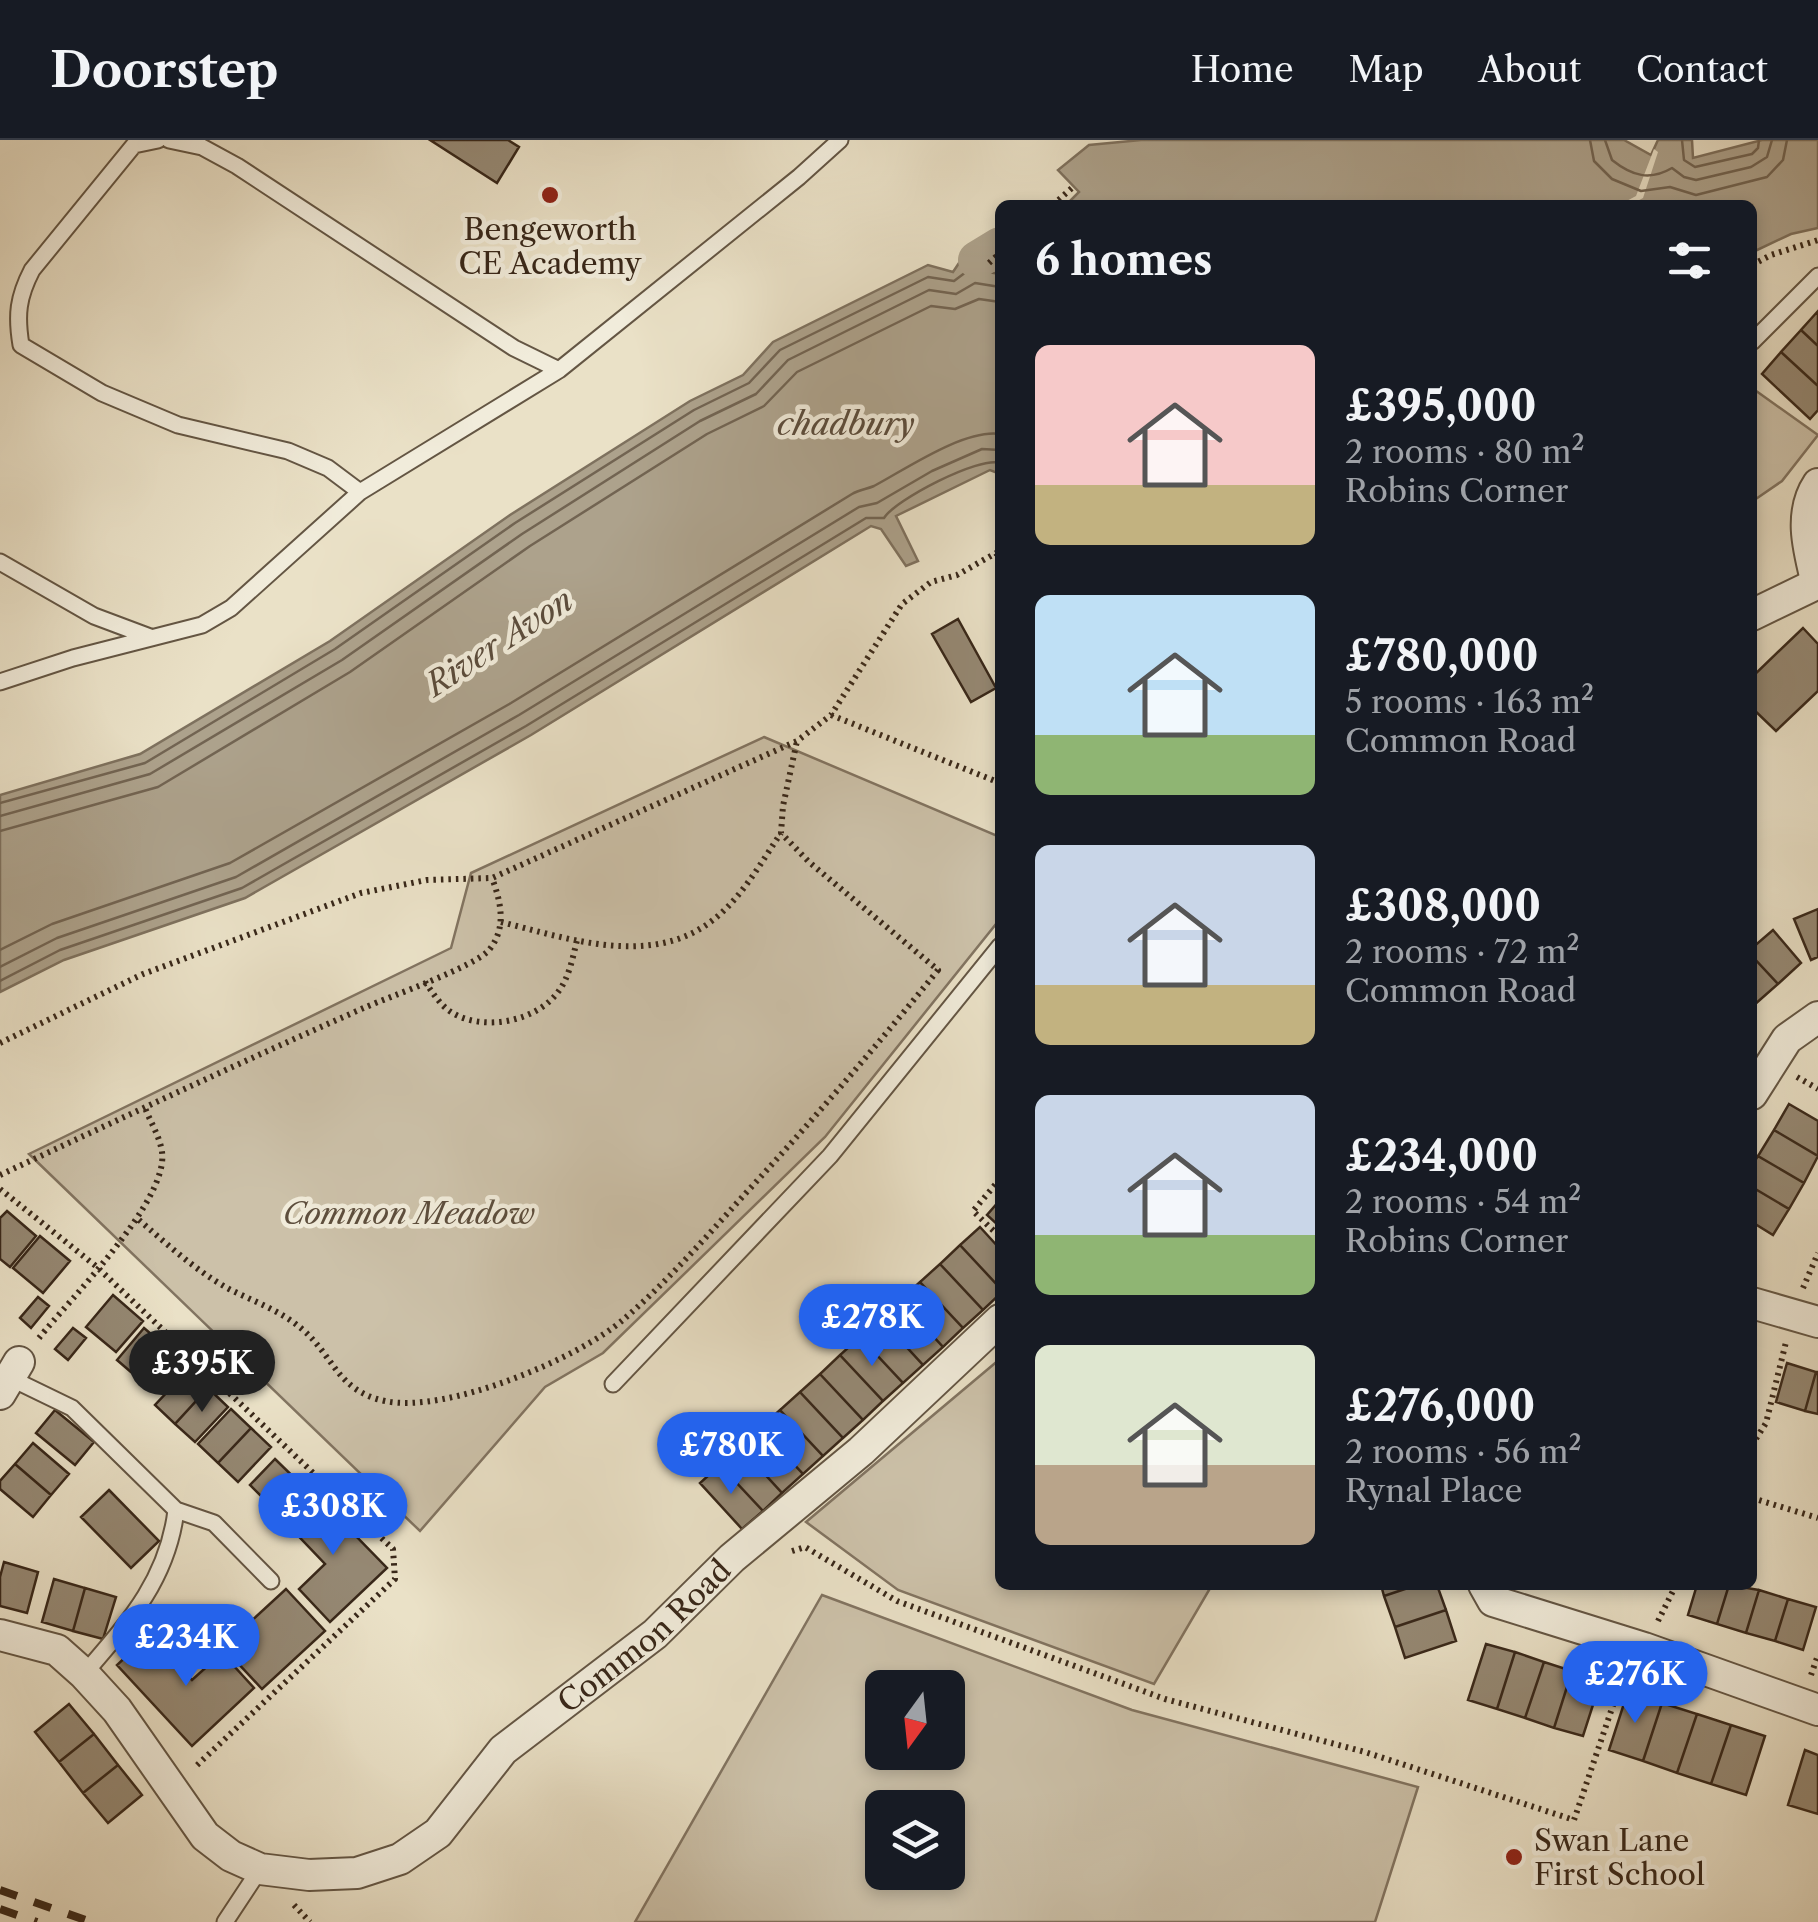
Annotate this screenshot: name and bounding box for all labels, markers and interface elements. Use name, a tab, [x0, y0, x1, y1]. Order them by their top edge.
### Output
text: Doorstep	[50, 40, 278, 99]
text: Home	[1191, 48, 1293, 91]
text: Map	[1348, 48, 1424, 91]
text: About	[1479, 48, 1581, 91]
text: Contact	[1636, 48, 1768, 91]
marker: Bengeworth CE Academy	[539, 184, 561, 206]
place label: Bengeworth CE Academy	[459, 211, 642, 282]
icon: filters	[1662, 233, 1717, 288]
text: 6 homes	[1035, 234, 1213, 286]
text: £395,000	[1345, 380, 1537, 432]
icon: home	[1115, 385, 1235, 505]
water label: chadbury	[777, 404, 915, 443]
text: 2 rooms · 80 m²	[1345, 432, 1585, 471]
text: Robins Corner	[1345, 471, 1569, 510]
water label: River Avon	[416, 580, 580, 706]
text: £780,000	[1345, 630, 1539, 682]
icon: home	[1115, 635, 1235, 755]
text: 5 rooms · 163 m²	[1345, 682, 1594, 721]
text: Common Road	[1345, 721, 1576, 760]
text: £308,000	[1345, 880, 1541, 932]
icon: home	[1115, 885, 1235, 1005]
text: 2 rooms · 72 m²	[1345, 932, 1580, 971]
text: Common Road	[1345, 971, 1576, 1010]
text: £234,000	[1345, 1130, 1538, 1182]
icon: home	[1115, 1135, 1235, 1255]
text: 2 rooms · 54 m²	[1345, 1182, 1581, 1221]
park label: Common Meadow	[283, 1195, 535, 1232]
text: Robins Corner	[1345, 1221, 1569, 1260]
pin: £278K	[802, 1284, 942, 1369]
text: £278K	[821, 1297, 923, 1336]
pin: £395K	[132, 1330, 272, 1415]
text: £395K	[151, 1343, 253, 1382]
text: £276,000	[1345, 1380, 1535, 1432]
icon: home	[1115, 1385, 1235, 1505]
pin: £780K	[661, 1412, 801, 1497]
text: £780K	[679, 1425, 783, 1464]
text: 2 rooms · 56 m²	[1345, 1432, 1582, 1471]
text: Rynal Place	[1345, 1471, 1522, 1510]
pin: £308K	[263, 1473, 403, 1558]
text: £308K	[280, 1486, 386, 1525]
street label: Common Road	[550, 1551, 738, 1720]
pin: £234K	[116, 1604, 256, 1689]
text: £234K	[134, 1617, 238, 1656]
pin: £276K	[1565, 1641, 1705, 1726]
text: £276K	[1584, 1654, 1686, 1693]
north arrow	[865, 1670, 965, 1770]
map controls	[865, 1670, 965, 1890]
button: layers	[865, 1790, 965, 1890]
place label: Swan Lane First School	[1534, 1822, 1705, 1893]
marker: Swan Lane First School	[1503, 1846, 1525, 1868]

